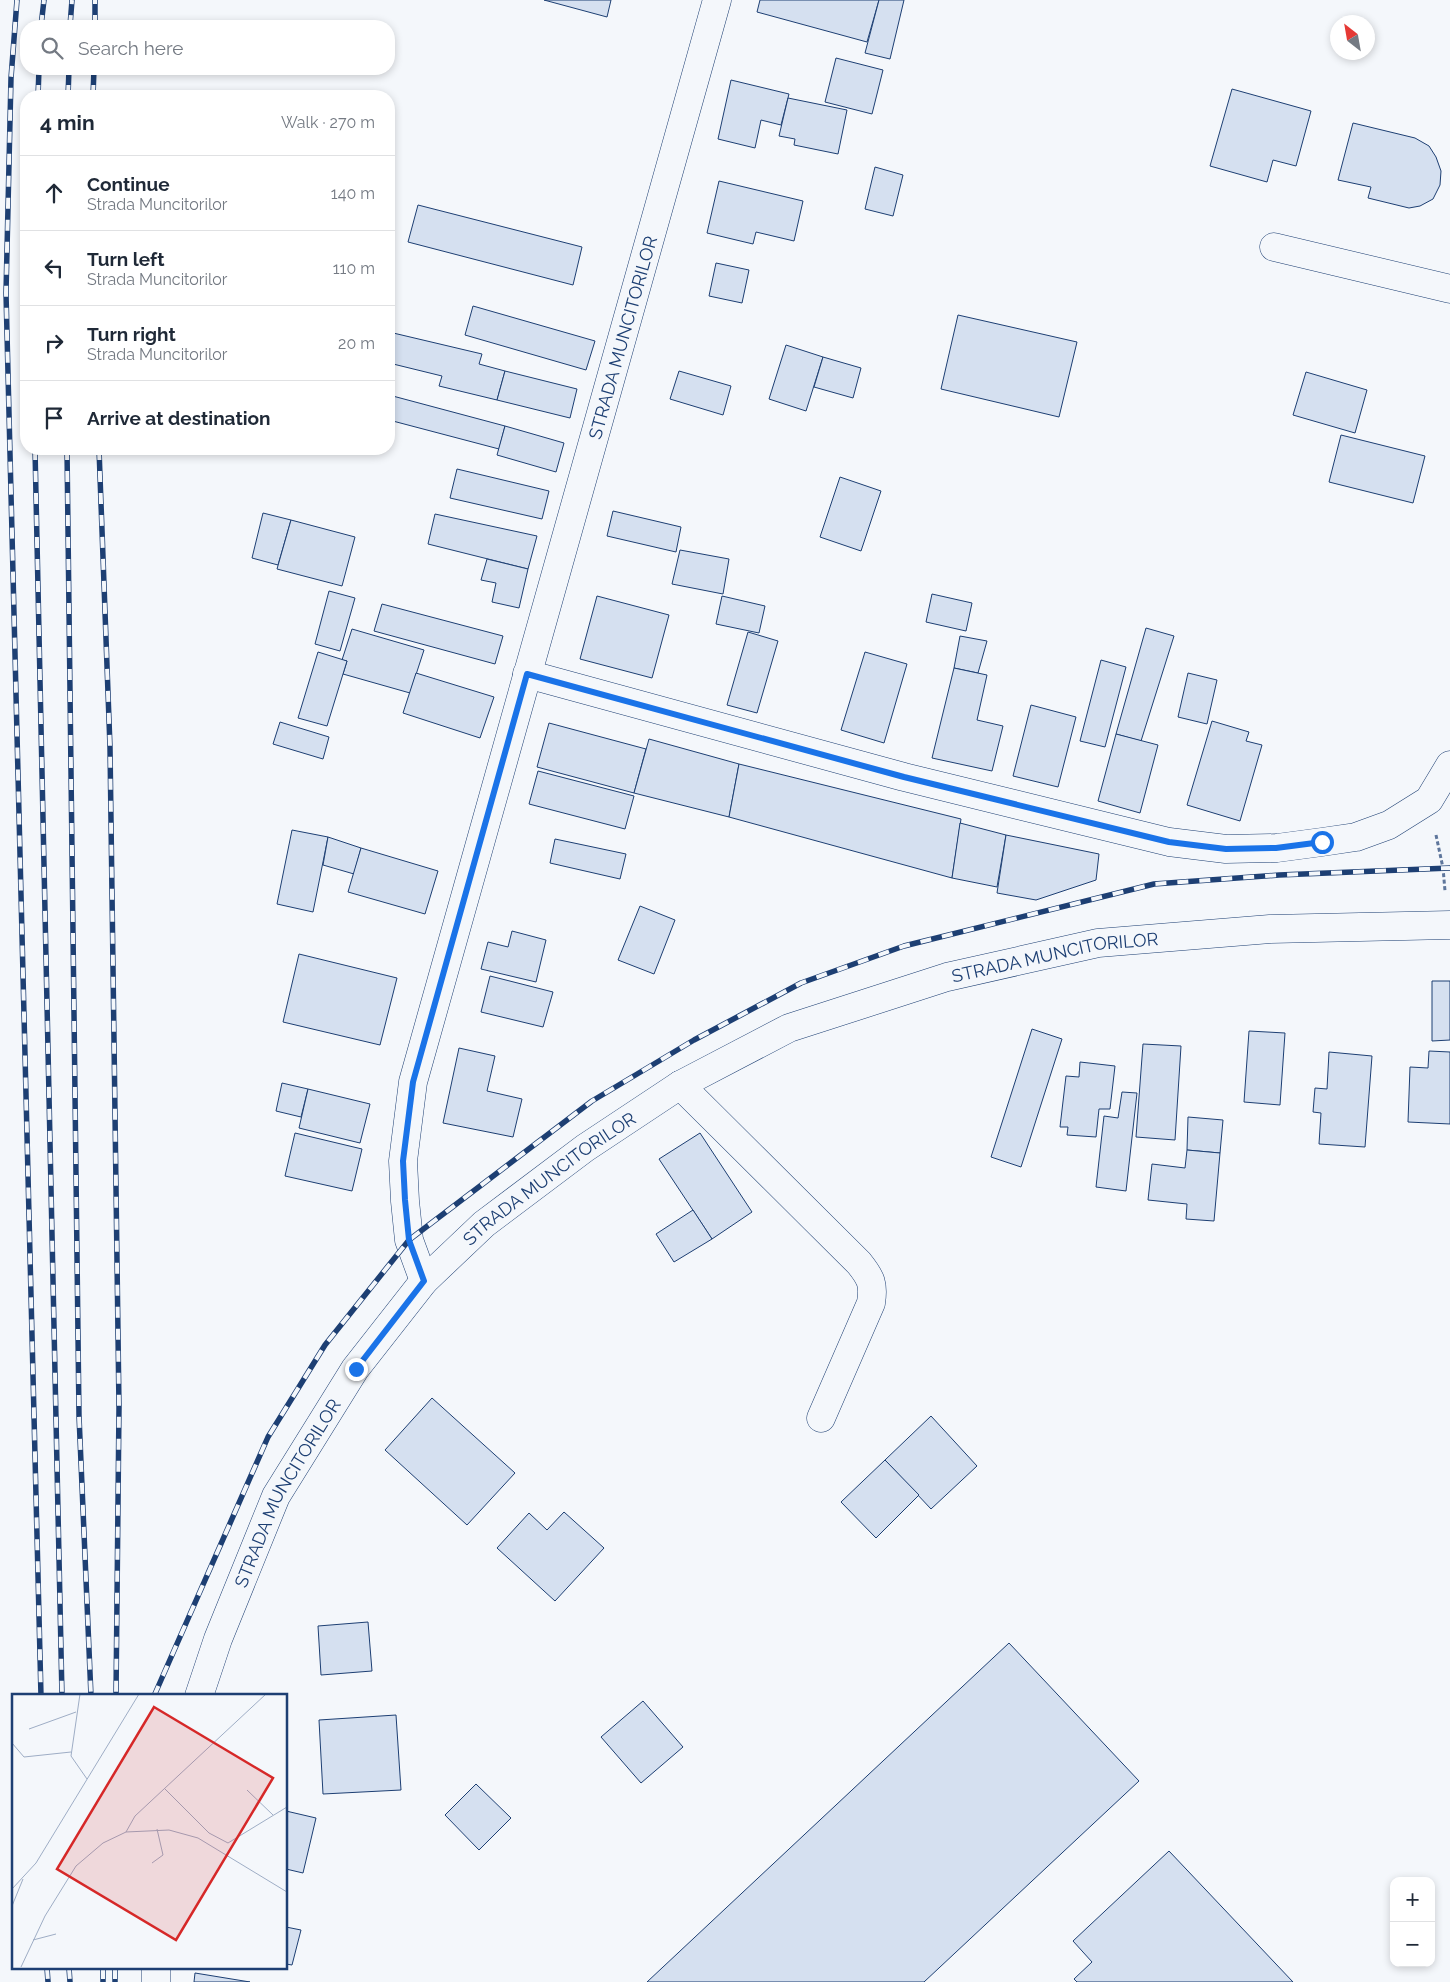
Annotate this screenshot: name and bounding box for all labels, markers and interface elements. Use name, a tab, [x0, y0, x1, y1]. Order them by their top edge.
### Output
north arrow	[1330, 15, 1375, 60]
search box	[20, 20, 395, 75]
icon: search	[38, 34, 66, 62]
text: Search here	[78, 37, 184, 59]
text: 4 min	[40, 110, 95, 135]
text: Walk · 270 m	[281, 113, 375, 132]
text: Continue	[87, 173, 170, 195]
icon: ahead	[40, 179, 68, 207]
text: 140 m	[331, 184, 375, 203]
text: Strada Muncitorilor	[87, 195, 227, 214]
street label: STRADA MUNCITORILOR	[584, 233, 661, 441]
text: Turn left	[87, 248, 164, 270]
icon: left	[40, 254, 68, 282]
text: 110 m	[333, 259, 375, 278]
text: Strada Muncitorilor	[87, 270, 227, 289]
text: Turn right	[87, 323, 176, 345]
icon: right	[40, 329, 68, 357]
text: 20 m	[338, 334, 375, 353]
text: Strada Muncitorilor	[87, 345, 227, 364]
icon: arrive	[40, 404, 68, 432]
text: Arrive at destination	[87, 407, 271, 429]
route start	[1311, 831, 1334, 854]
street label: STRADA MUNCITORILOR	[950, 928, 1159, 986]
street label: STRADA MUNCITORILOR	[458, 1107, 639, 1249]
route end	[345, 1358, 368, 1381]
street label: STRADA MUNCITORILOR	[230, 1395, 345, 1590]
inset map	[12, 1694, 288, 1970]
map controls	[1390, 1877, 1435, 1967]
button: +	[1390, 1877, 1435, 1922]
button: −	[1390, 1922, 1435, 1967]

